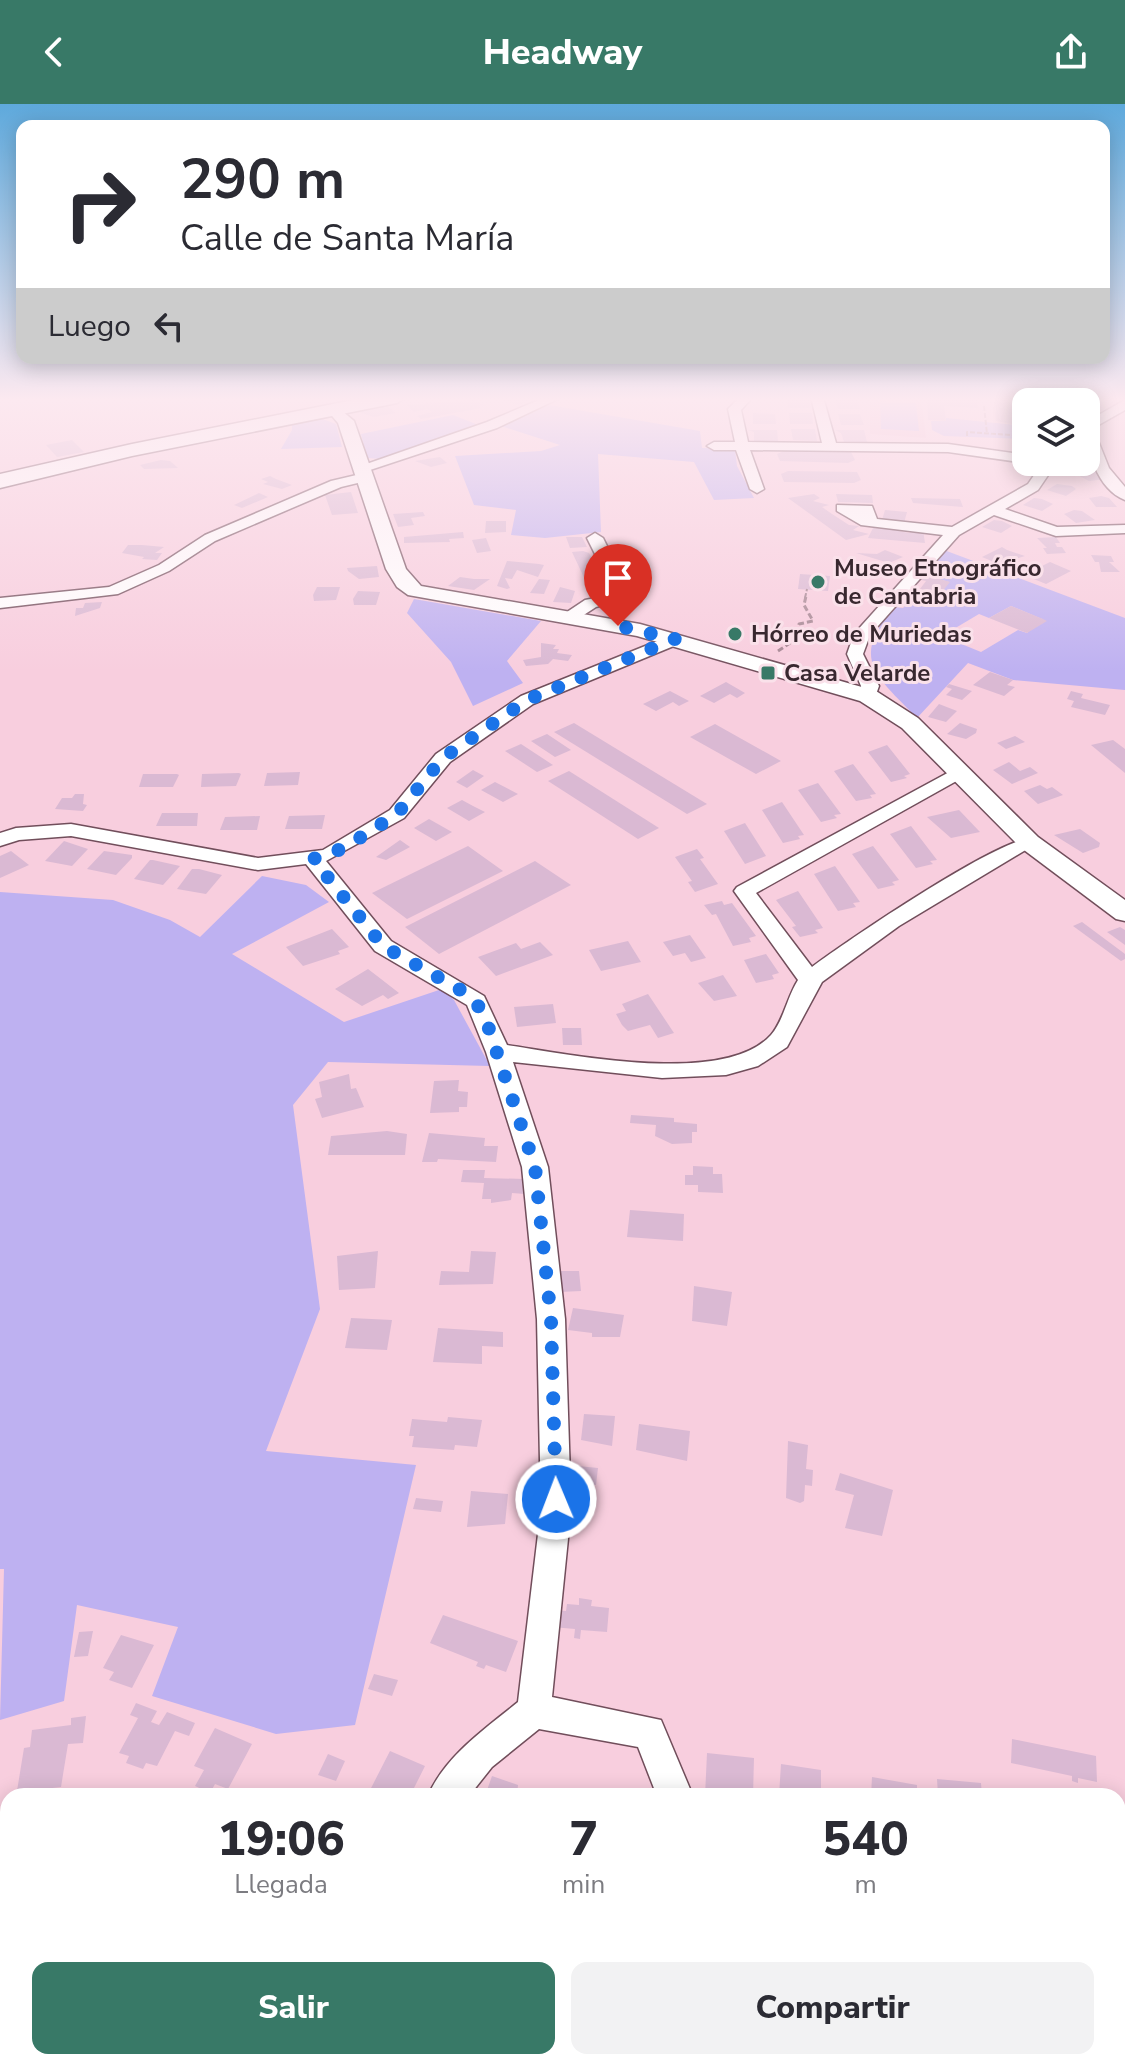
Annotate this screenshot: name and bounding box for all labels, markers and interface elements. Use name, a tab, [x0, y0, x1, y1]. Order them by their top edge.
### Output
text: Headway	[483, 28, 642, 77]
icon: back	[32, 30, 76, 74]
icon: share	[1049, 30, 1093, 74]
text: 290 m	[180, 141, 345, 218]
icon: right	[48, 152, 152, 256]
text: Calle de Santa María	[180, 214, 514, 263]
icon: left	[147, 304, 191, 348]
text: Luego	[48, 306, 131, 347]
map controls	[1012, 388, 1100, 476]
button: layers	[1012, 388, 1100, 476]
pin	[584, 544, 652, 626]
place label: Museo Etnográfico de Cantabria	[834, 552, 1042, 612]
icon: arrive	[596, 556, 640, 600]
marker: Museo Etnográfico de Cantabria	[809, 573, 827, 591]
place label: Hórreo de Muriedas	[751, 618, 972, 650]
marker: Hórreo de Muriedas	[726, 625, 744, 643]
place label: Casa Velarde	[784, 657, 930, 689]
marker: Casa Velarde	[759, 664, 777, 682]
position arrow	[514, 1457, 598, 1541]
text: 19:06	[217, 1806, 345, 1872]
text: 7	[569, 1806, 598, 1872]
text: 540	[822, 1806, 909, 1872]
text: Llegada	[234, 1867, 328, 1902]
text: min	[562, 1867, 605, 1902]
text: m	[854, 1867, 877, 1902]
button: Salir	[32, 1962, 555, 2054]
button: Compartir	[571, 1962, 1094, 2054]

